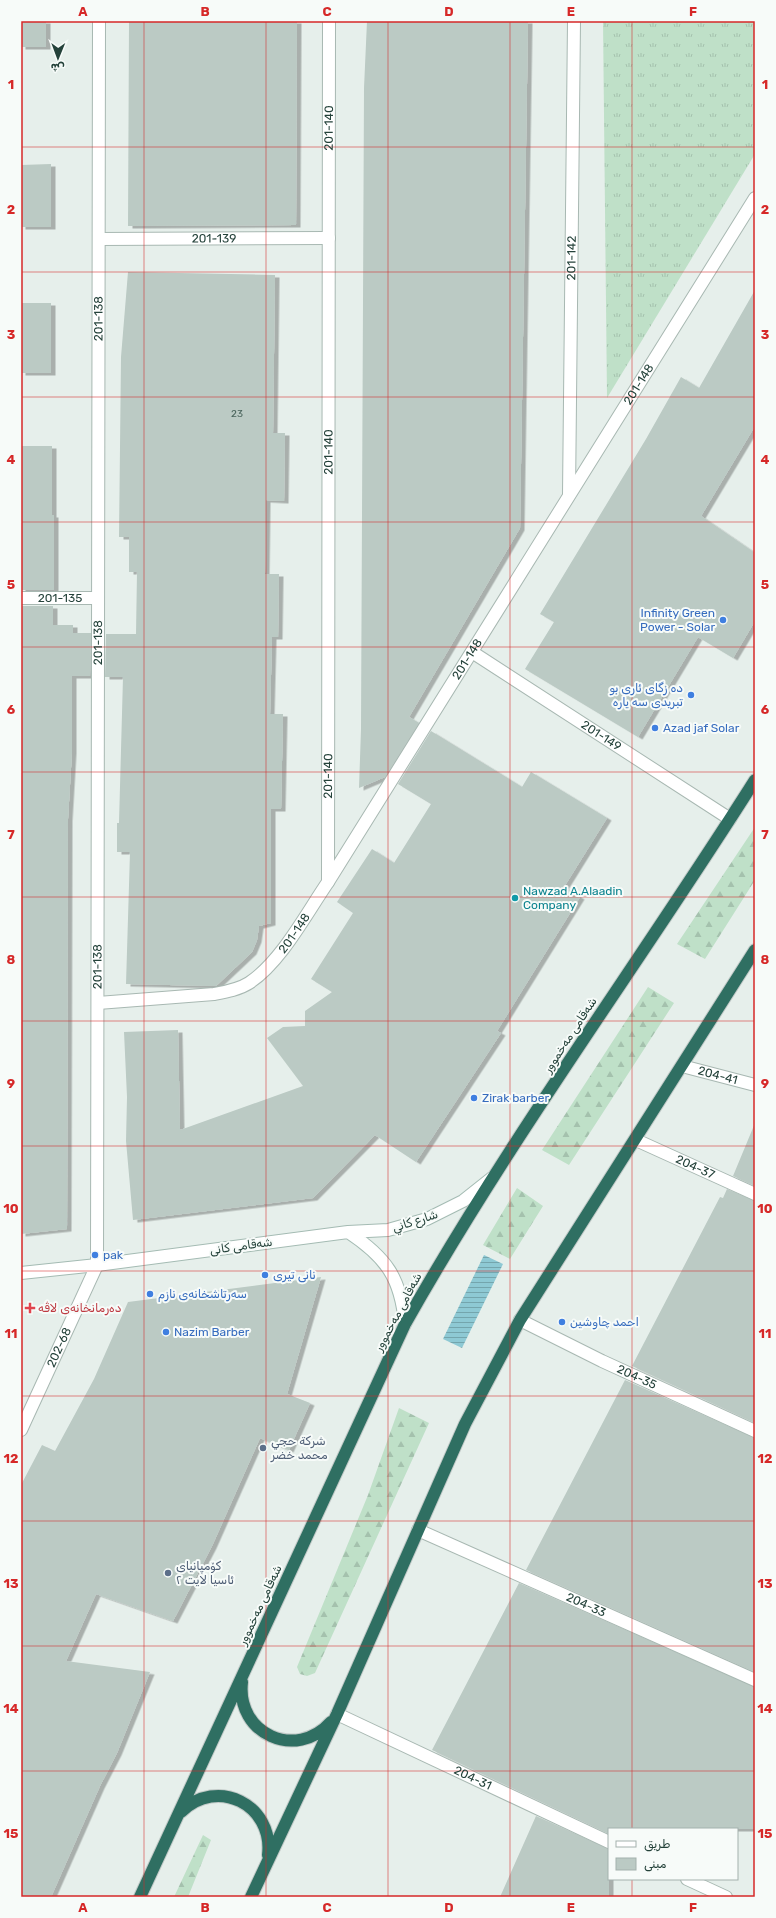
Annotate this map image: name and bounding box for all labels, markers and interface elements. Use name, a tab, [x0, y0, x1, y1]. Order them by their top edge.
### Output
text: A	[78, 4, 88, 19]
text: B	[200, 4, 210, 19]
text: C	[322, 4, 332, 19]
text: D	[444, 4, 454, 19]
text: E	[567, 4, 575, 19]
text: F	[689, 4, 697, 19]
north arrow	[38, 38, 78, 78]
text: ش	[51, 61, 65, 74]
text: 1	[8, 77, 14, 92]
text: 1	[762, 77, 768, 92]
street label: 201-140	[322, 105, 336, 151]
text: 2	[7, 202, 15, 217]
text: 2	[761, 202, 769, 217]
street label: 201-139	[192, 231, 236, 246]
street label: 201-142	[564, 236, 579, 280]
street label: 201-138	[91, 296, 106, 341]
text: 3	[7, 327, 16, 342]
text: 3	[761, 327, 770, 342]
street label: 201-148	[621, 361, 657, 407]
house number: 23	[231, 408, 243, 420]
street label: 201-140	[321, 429, 336, 475]
text: 4	[7, 452, 16, 467]
text: 4	[761, 452, 770, 467]
text: 5	[7, 577, 15, 592]
text: 5	[761, 577, 769, 592]
street label: 201-135	[38, 591, 82, 605]
place label: Infinity Green Power - Solar	[640, 606, 715, 634]
marker: Infinity Green Power - Solar	[718, 615, 728, 625]
street label: 201-138	[91, 620, 105, 665]
street label: 201-148	[449, 636, 485, 682]
place label: ده زگاى ئاری بو تبریدی سە یارە	[609, 681, 683, 710]
marker: ده زگاى ئاری بو تبریدی سە یارە	[686, 690, 696, 700]
text: 6	[7, 702, 16, 717]
text: 6	[761, 702, 770, 717]
street label: 201-149	[579, 718, 624, 754]
place label: Azad jaf Solar	[663, 721, 740, 735]
marker: Azad jaf Solar	[650, 723, 660, 733]
street label: 201-140	[321, 753, 335, 799]
text: 7	[7, 827, 15, 842]
text: 7	[761, 827, 769, 842]
place label: Nawzad A.Alaadin Company	[523, 884, 623, 912]
marker: Nawzad A.Alaadin Company	[510, 893, 520, 903]
street label: 201-148	[276, 910, 313, 956]
street label: 201-138	[90, 944, 105, 989]
text: 8	[7, 952, 16, 967]
text: 8	[761, 952, 770, 967]
street label: شەقامی مەخموور	[540, 995, 600, 1077]
street label: 204-41	[697, 1063, 739, 1087]
text: 9	[7, 1076, 15, 1091]
text: 9	[761, 1076, 769, 1091]
place label: Zirak barber	[482, 1091, 549, 1105]
marker: Zirak barber	[469, 1093, 479, 1103]
street label: 204-37	[674, 1152, 717, 1182]
text: 10	[3, 1201, 19, 1216]
text: 10	[757, 1201, 773, 1216]
street label: شارع كاني	[390, 1207, 440, 1237]
street label: شەقامی کانی	[209, 1235, 273, 1258]
place label: pak	[103, 1248, 124, 1262]
marker: pak	[90, 1250, 100, 1260]
place label: نانی تیری	[273, 1268, 316, 1283]
marker: نانی تیری	[260, 1270, 270, 1280]
street label: شەقامی مەخموور	[371, 1270, 426, 1355]
place label: سەرتاشخانەی نازم	[158, 1287, 247, 1303]
marker: سەرتاشخانەی نازم	[145, 1289, 155, 1299]
place label: دەرمانخانەی لاڤە	[38, 1301, 122, 1316]
marker: دەرمانخانەی لاڤە	[25, 1303, 35, 1313]
place label: احمد چاوشين	[570, 1315, 639, 1330]
marker: احمد چاوشين	[557, 1317, 567, 1327]
street label: 202-68	[44, 1325, 74, 1369]
place label: Nazim Barber	[174, 1325, 250, 1339]
text: 11	[5, 1326, 17, 1341]
text: 11	[759, 1326, 771, 1341]
marker: Nazim Barber	[161, 1327, 171, 1337]
street label: 204-35	[615, 1362, 659, 1392]
place label: شركة حجي محمد خضر	[270, 1434, 328, 1463]
marker: شركة حجي محمد خضر	[258, 1443, 268, 1453]
text: 12	[4, 1451, 18, 1466]
text: 12	[758, 1451, 772, 1466]
place label: کۆمپانیای ئاسیا لایت ٢	[176, 1559, 234, 1587]
street label: شەقامی مەخموور	[235, 1563, 286, 1649]
marker: کۆمپانیای ئاسیا لایت ٢	[163, 1568, 173, 1578]
text: 13	[3, 1576, 19, 1591]
text: 13	[757, 1576, 773, 1591]
street label: 204-33	[564, 1590, 608, 1620]
text: 14	[3, 1701, 19, 1716]
text: 14	[757, 1701, 773, 1716]
street label: 204-31	[452, 1763, 494, 1793]
text: 15	[4, 1826, 18, 1841]
text: 15	[758, 1826, 772, 1841]
legend	[608, 1828, 738, 1880]
text: طريق	[644, 1837, 670, 1852]
text: مبنى	[644, 1857, 667, 1872]
text: A	[78, 1900, 88, 1915]
text: B	[200, 1900, 210, 1915]
text: C	[322, 1900, 332, 1915]
text: D	[444, 1900, 454, 1915]
text: E	[567, 1900, 575, 1915]
text: F	[689, 1900, 697, 1915]

